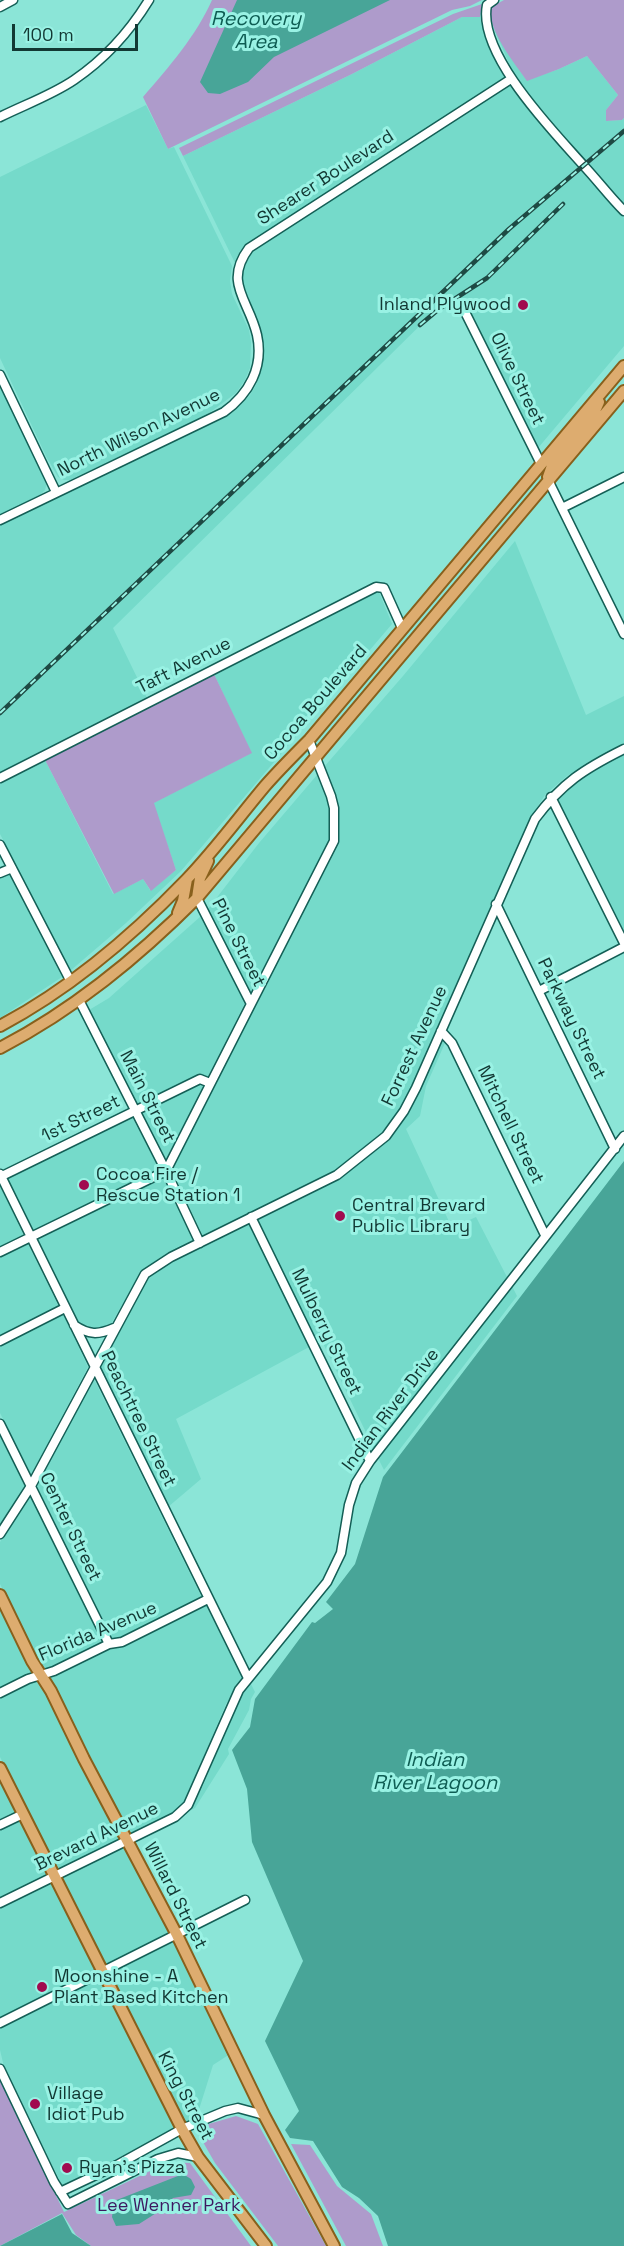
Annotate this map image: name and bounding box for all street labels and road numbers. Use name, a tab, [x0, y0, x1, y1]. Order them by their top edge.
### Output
street label: Shearer Boulevard	[254, 126, 398, 230]
street label: Olive Street	[485, 329, 549, 429]
street label: North Wilson Avenue	[54, 384, 224, 482]
street label: Taft Avenue	[133, 633, 235, 699]
street label: Cocoa Boulevard	[260, 641, 372, 765]
street label: Pine Street	[206, 895, 270, 991]
street label: Parkway Street	[532, 955, 610, 1083]
street label: Forrest Avenue	[378, 982, 452, 1110]
street label: Main Street	[114, 1047, 180, 1147]
street label: Mitchell Street	[472, 1062, 548, 1188]
street label: 1st Street	[38, 1091, 124, 1147]
street label: Mulberry Street	[286, 1265, 366, 1399]
street label: Indian River Drive	[338, 1345, 444, 1475]
street label: Peachtree Street	[96, 1348, 180, 1490]
street label: Center Street	[34, 1469, 106, 1585]
street label: Florida Avenue	[36, 1597, 160, 1667]
street label: Brevard Avenue	[32, 1798, 162, 1876]
street label: Willard Street	[139, 1839, 211, 1953]
street label: King Street	[153, 2048, 217, 2144]

